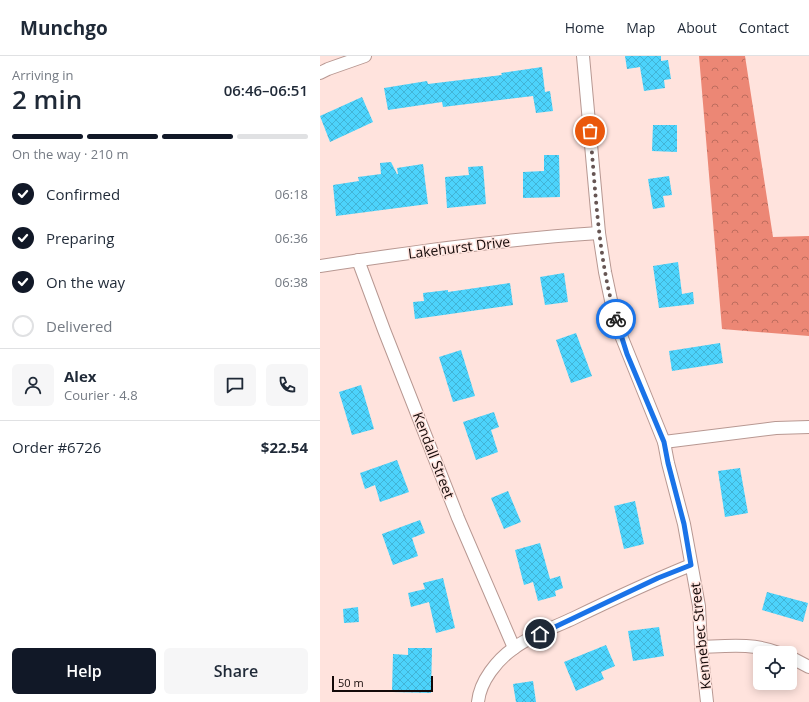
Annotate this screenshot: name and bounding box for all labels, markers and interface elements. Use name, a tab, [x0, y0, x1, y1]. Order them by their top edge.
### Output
text: Munchgo	[20, 15, 108, 41]
text: Home	[565, 18, 604, 37]
text: Map	[626, 18, 655, 37]
text: About	[677, 18, 717, 37]
text: Contact	[739, 18, 789, 37]
text: Arriving in	[12, 66, 74, 84]
text: 06:46–06:51	[224, 80, 308, 100]
text: 2 min	[12, 81, 82, 117]
pin	[573, 114, 607, 148]
icon: bag	[579, 120, 601, 142]
text: On the way · 210 m	[12, 145, 128, 163]
icon: check	[12, 183, 34, 205]
text: Confirmed	[46, 184, 120, 204]
text: 06:18	[275, 185, 308, 203]
icon: check	[12, 227, 34, 249]
text: Preparing	[46, 228, 114, 248]
text: 06:36	[275, 229, 308, 247]
street label: Lakehurst Drive	[407, 231, 511, 263]
icon: check	[12, 271, 34, 293]
text: On the way	[46, 272, 125, 292]
text: 06:38	[275, 273, 308, 291]
courier	[596, 299, 636, 339]
icon: bike	[605, 308, 627, 330]
text: Delivered	[46, 316, 113, 336]
button: person	[12, 364, 54, 406]
button: chat	[214, 364, 256, 406]
button: phone	[266, 364, 308, 406]
text: Alex	[64, 366, 96, 386]
text: Courier · 4.8	[64, 386, 138, 404]
street label: Kendall Street	[409, 409, 459, 501]
text: Order #6726	[12, 437, 101, 457]
text: $22.54	[261, 437, 308, 457]
street label: Kennebec Street	[685, 582, 715, 690]
pin	[523, 617, 557, 651]
icon: home	[529, 623, 551, 645]
map controls	[753, 646, 797, 690]
button: locate	[753, 646, 797, 690]
button: Help	[12, 648, 156, 694]
button: Share	[164, 648, 308, 694]
scale bar	[332, 674, 433, 693]
text: 50 m	[338, 675, 364, 690]

